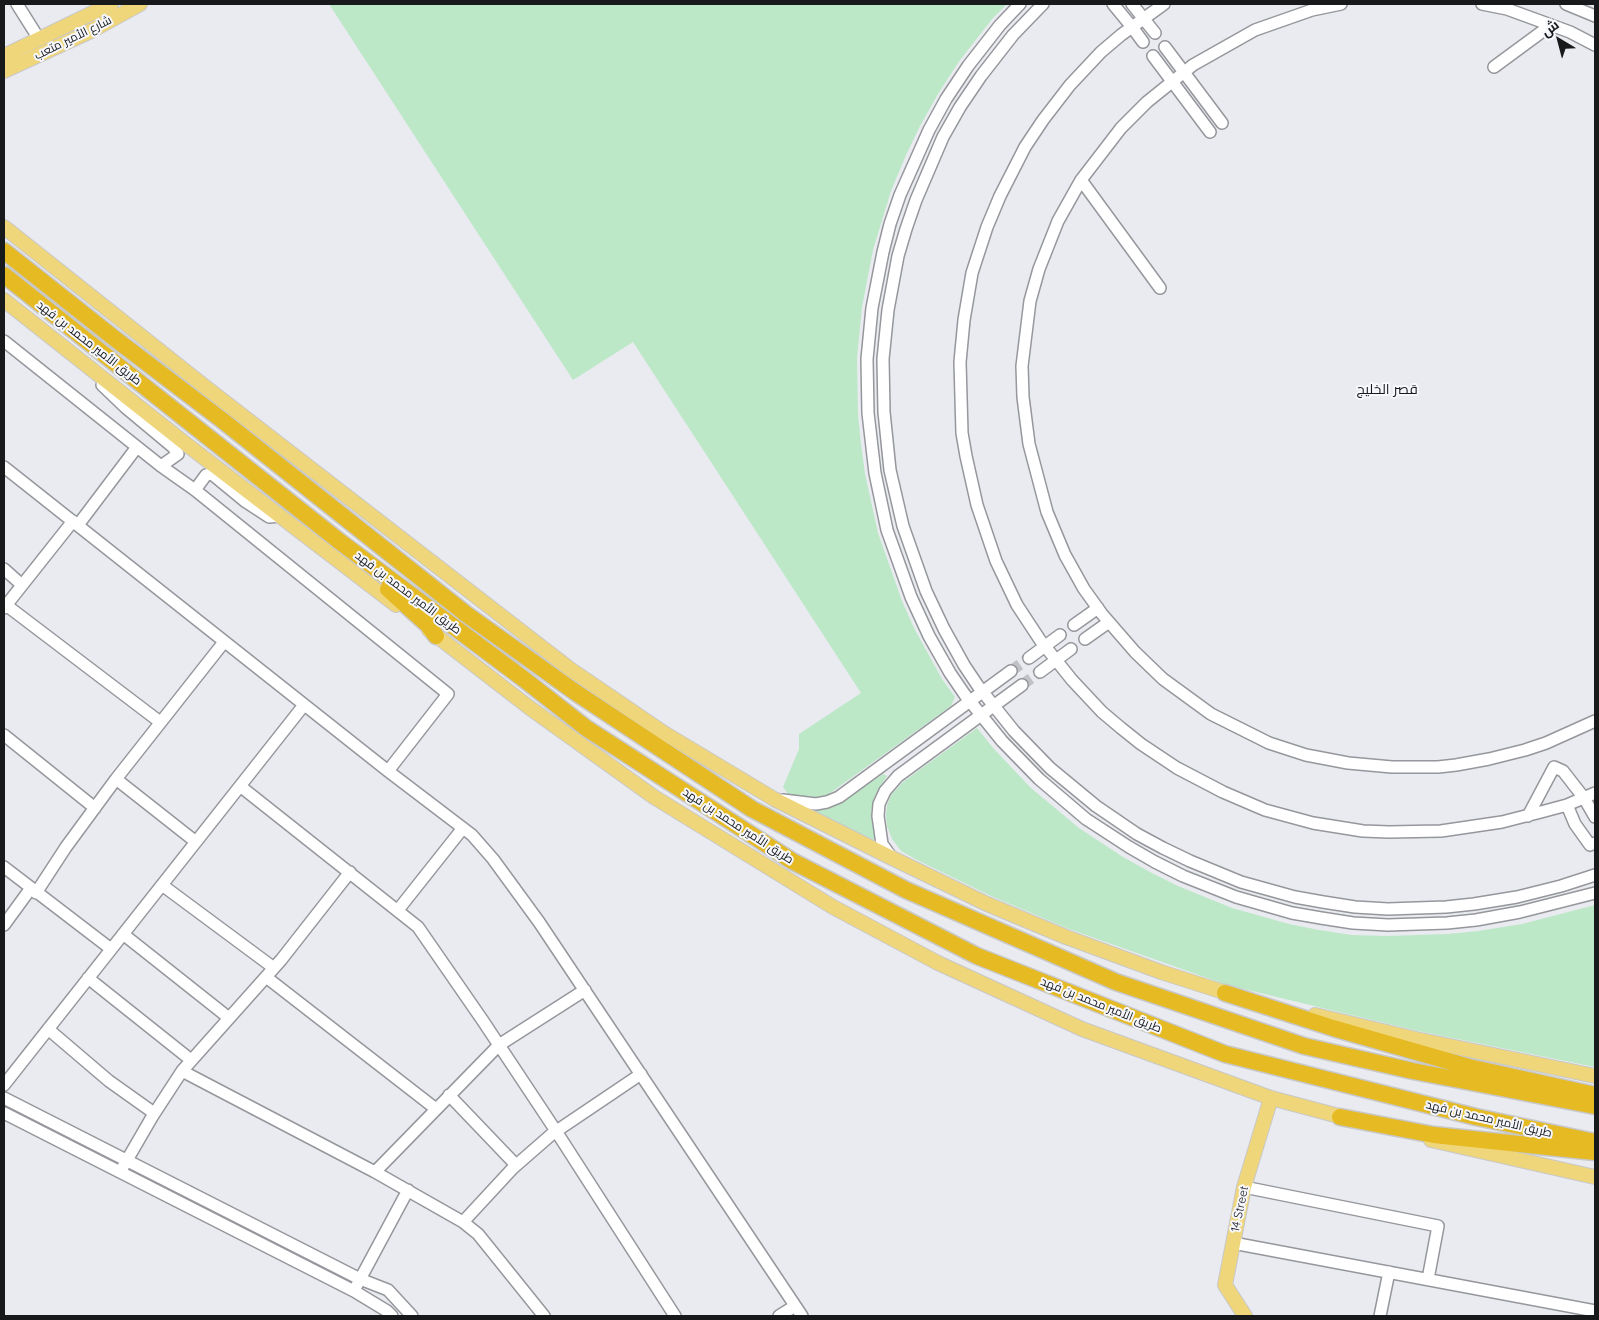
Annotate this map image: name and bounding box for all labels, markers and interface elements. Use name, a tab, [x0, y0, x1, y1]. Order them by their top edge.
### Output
street label: شارع الأمير متعب	[32, 13, 114, 63]
north arrow	[1534, 15, 1584, 65]
text: ش	[1537, 15, 1563, 41]
street label: طريق الأمير محمد بن فهد	[34, 298, 144, 388]
district label: قصر الخليج	[1356, 382, 1418, 398]
street label: طريق الأمير محمد بن فهد	[352, 548, 464, 638]
street label: طريق الأمير محمد بن فهد	[680, 785, 796, 867]
street label: طريق الأمير محمد بن فهد	[1039, 974, 1163, 1036]
street label: طريق الأمير محمد بن فهد	[1425, 1097, 1553, 1141]
street label: 14 Street	[1228, 1185, 1252, 1233]

